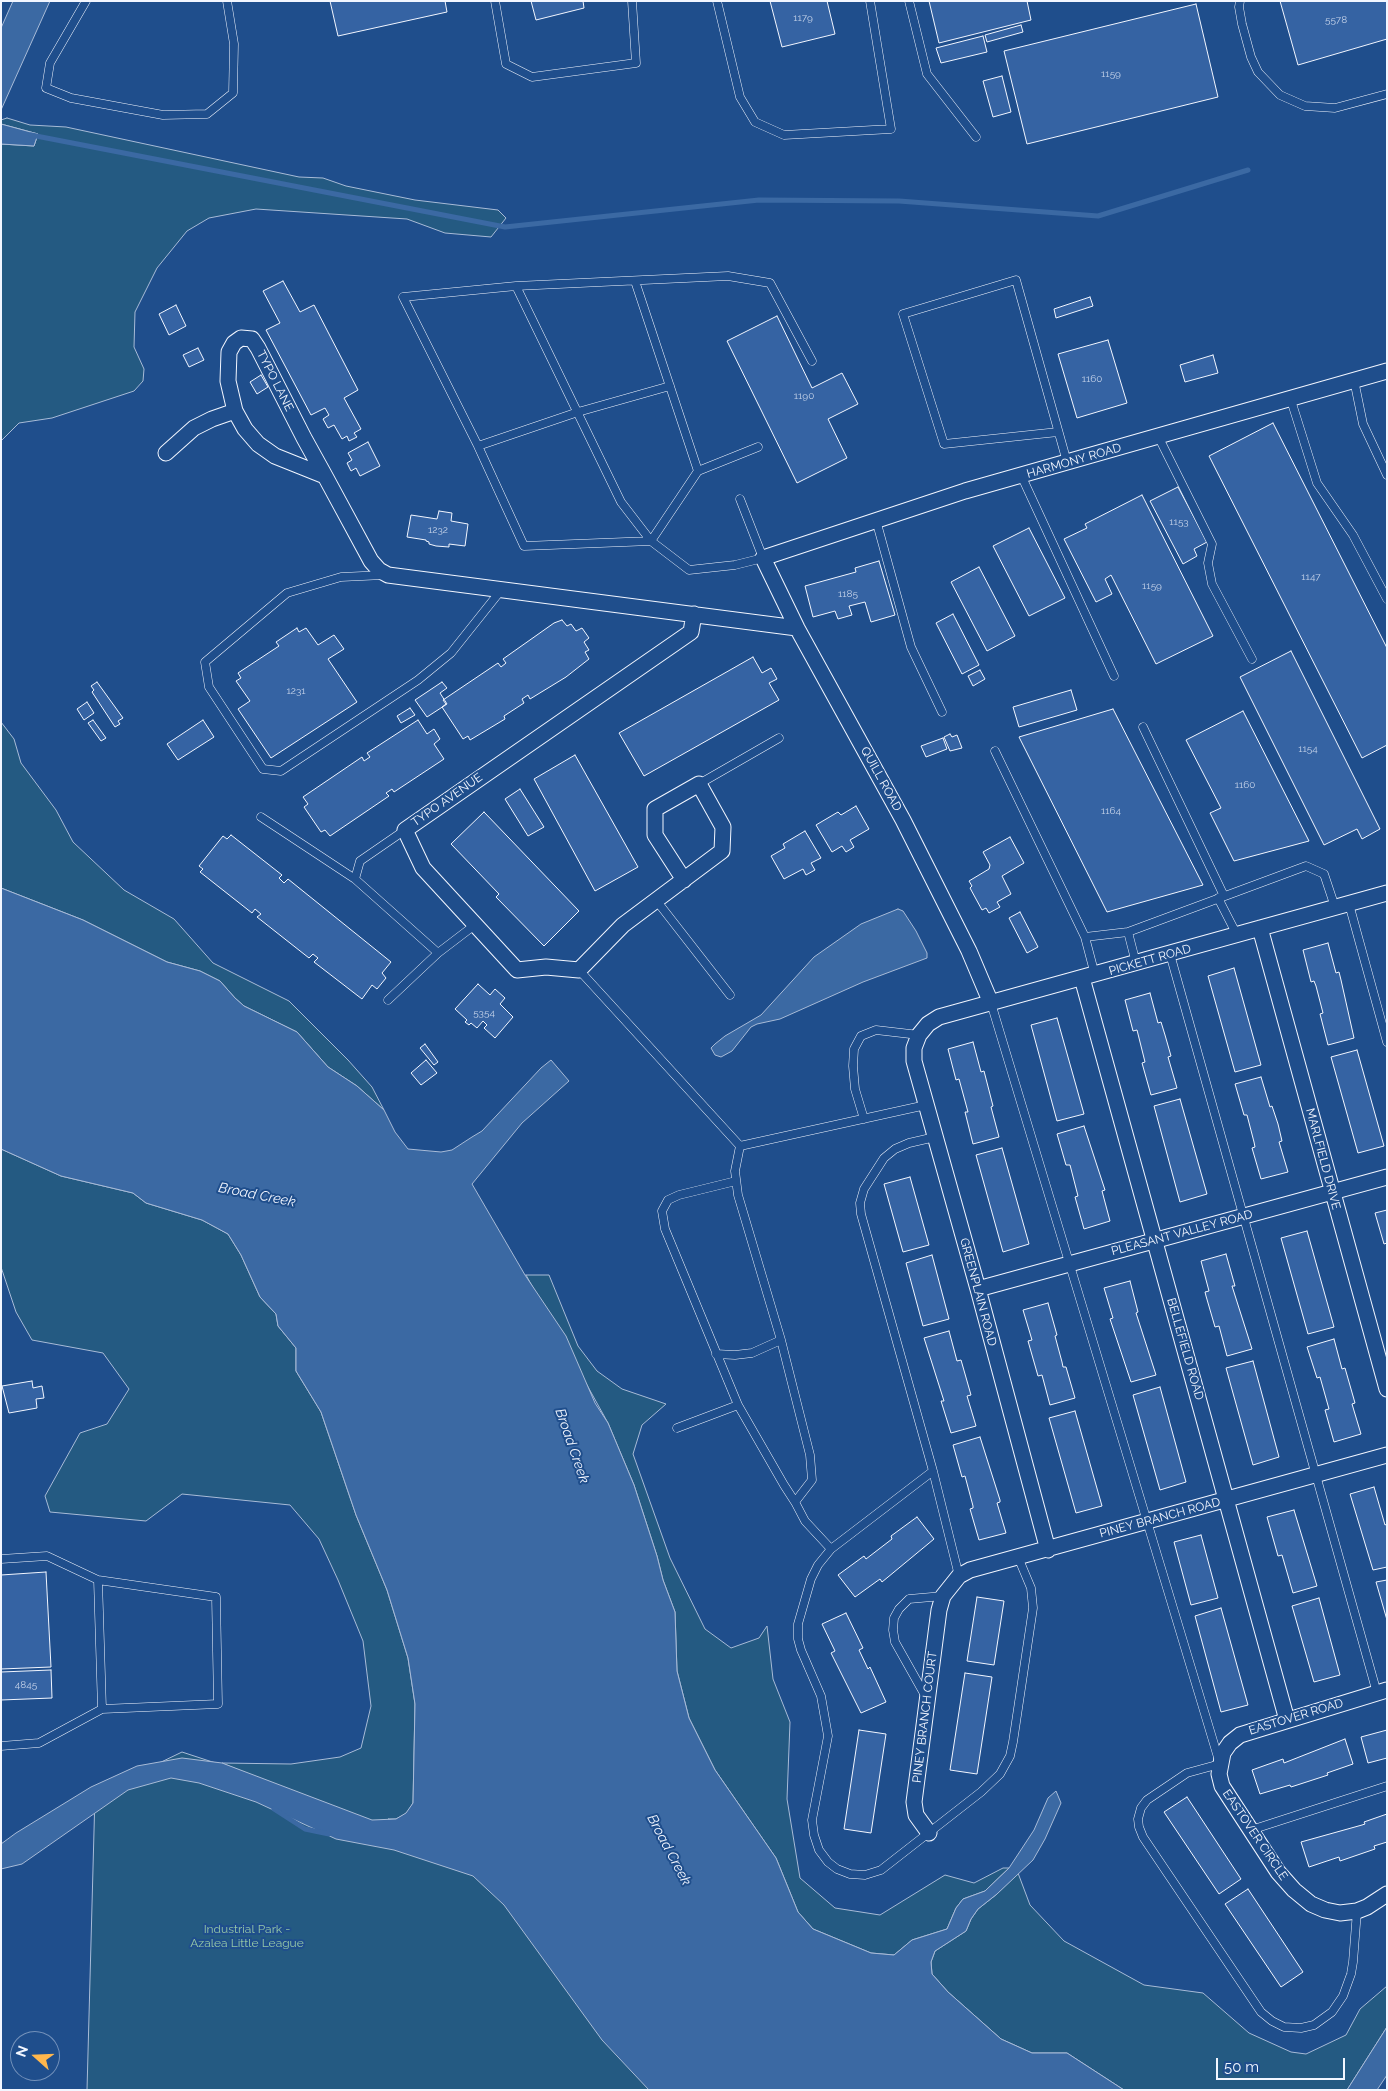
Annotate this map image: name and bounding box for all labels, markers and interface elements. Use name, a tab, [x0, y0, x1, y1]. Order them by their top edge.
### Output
house number: 1179	[793, 12, 813, 24]
house number: 5578	[1325, 14, 1347, 26]
house number: 1159	[1101, 68, 1121, 80]
street label: TYPO LANE	[254, 348, 296, 414]
house number: 1160	[1082, 373, 1102, 385]
house number: 1190	[794, 390, 814, 402]
street label: HARMONY ROAD	[1025, 441, 1123, 481]
house number: 1153	[1169, 516, 1189, 528]
house number: 1232	[428, 524, 448, 536]
house number: 1147	[1301, 571, 1321, 583]
house number: 1159	[1142, 580, 1162, 592]
house number: 1185	[838, 588, 858, 600]
house number: 1231	[286, 685, 306, 697]
house number: 1154	[1298, 743, 1318, 755]
street label: QUILL ROAD	[857, 744, 905, 814]
street label: TYPO AVENUE	[409, 770, 485, 830]
house number: 1160	[1235, 779, 1255, 791]
house number: 1164	[1101, 805, 1121, 817]
street label: PICKETT ROAD	[1107, 941, 1193, 979]
house number: 5354	[473, 1007, 495, 1019]
street label: MARLFIELD DRIVE	[1303, 1107, 1343, 1211]
water label: Broad Creek	[217, 1179, 297, 1211]
street label: PLEASANT VALLEY ROAD	[1110, 1207, 1254, 1259]
street label: GREENPLAIN ROAD	[957, 1236, 999, 1348]
street label: BELLEFIELD ROAD	[1163, 1296, 1207, 1402]
water label: Broad Creek	[551, 1406, 593, 1486]
street label: PINEY BRANCH ROAD	[1098, 1495, 1222, 1541]
street label: PINEY BRANCH COURT	[910, 1650, 940, 1784]
house number: 4845	[15, 1679, 37, 1691]
street label: EASTOVER ROAD	[1247, 1696, 1345, 1738]
street label: EASTOVER CIRCLE	[1219, 1787, 1291, 1883]
water label: Broad Creek	[643, 1812, 695, 1888]
park label: Industrial Park - Azalea Little League	[190, 1922, 304, 1950]
north arrow	[10, 2031, 60, 2081]
text: N	[12, 2043, 31, 2059]
scale bar	[1218, 2048, 1347, 2080]
text: 50 m	[1224, 2058, 1259, 2076]

